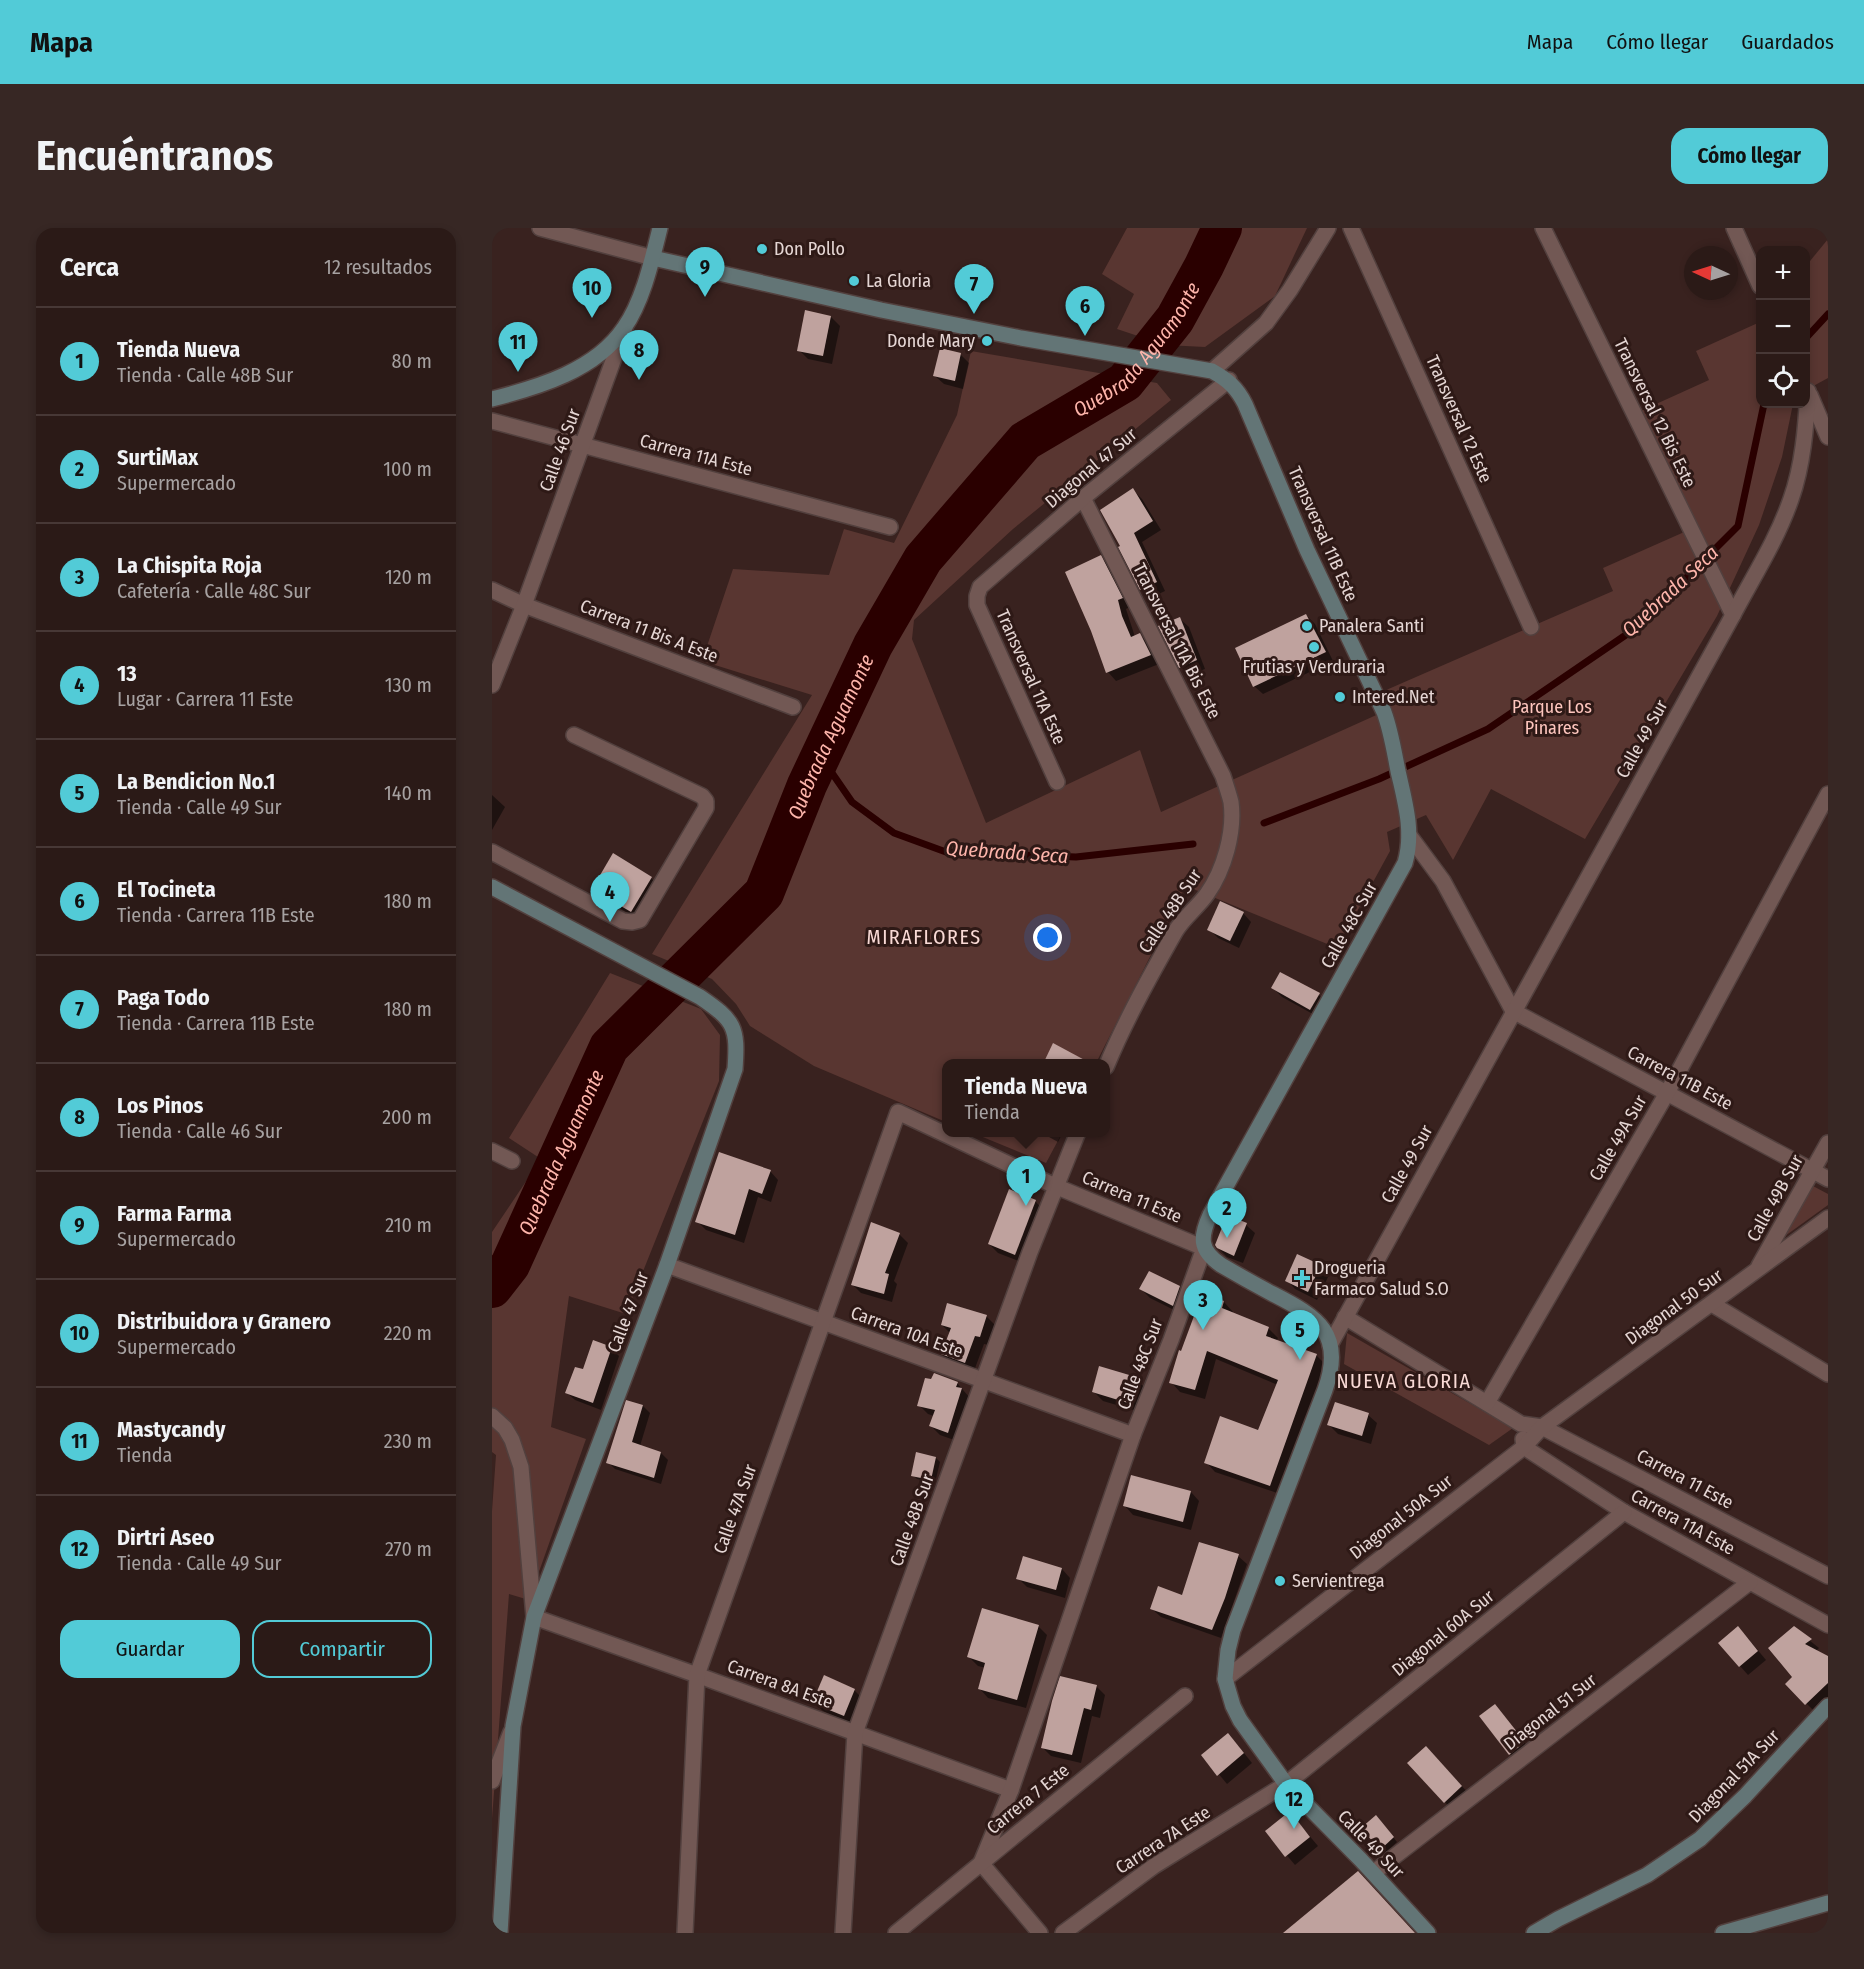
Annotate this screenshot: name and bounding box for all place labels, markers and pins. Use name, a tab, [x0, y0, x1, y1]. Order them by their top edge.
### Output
place label: Don Pollo	[774, 238, 845, 260]
marker: Don Pollo	[755, 242, 769, 256]
pin: 9	[686, 248, 724, 297]
pin: 7	[954, 264, 994, 314]
pin: 10	[572, 268, 612, 318]
place label: La Gloria	[866, 270, 931, 292]
marker: La Gloria	[847, 274, 861, 288]
pin: 6	[1066, 286, 1104, 336]
pin: 11	[498, 322, 538, 372]
pin: 8	[620, 330, 658, 380]
place label: Donde Mary	[887, 330, 975, 352]
marker: Donde Mary	[980, 334, 994, 348]
place label: Panalera Santi	[1319, 615, 1424, 637]
marker: Panalera Santi	[1300, 619, 1314, 633]
marker: Frutias y Verduraria	[1307, 640, 1321, 654]
place label: Frutias y Verduraria	[1243, 656, 1386, 678]
place label: Intered.Net	[1352, 686, 1435, 708]
marker: Intered.Net	[1333, 690, 1347, 704]
pin: 4	[590, 872, 630, 922]
pin: 1	[1006, 1156, 1046, 1206]
pin: 2	[1208, 1188, 1246, 1238]
place label: Drogueria Farmaco Salud S.O	[1314, 1257, 1449, 1300]
marker: Drogueria Farmaco Salud S.O	[1295, 1271, 1309, 1285]
pin: 3	[1184, 1280, 1222, 1330]
pin: 5	[1280, 1310, 1320, 1360]
place label: Servientrega	[1292, 1570, 1385, 1592]
marker: Servientrega	[1273, 1574, 1287, 1588]
pin: 12	[1274, 1780, 1314, 1829]

